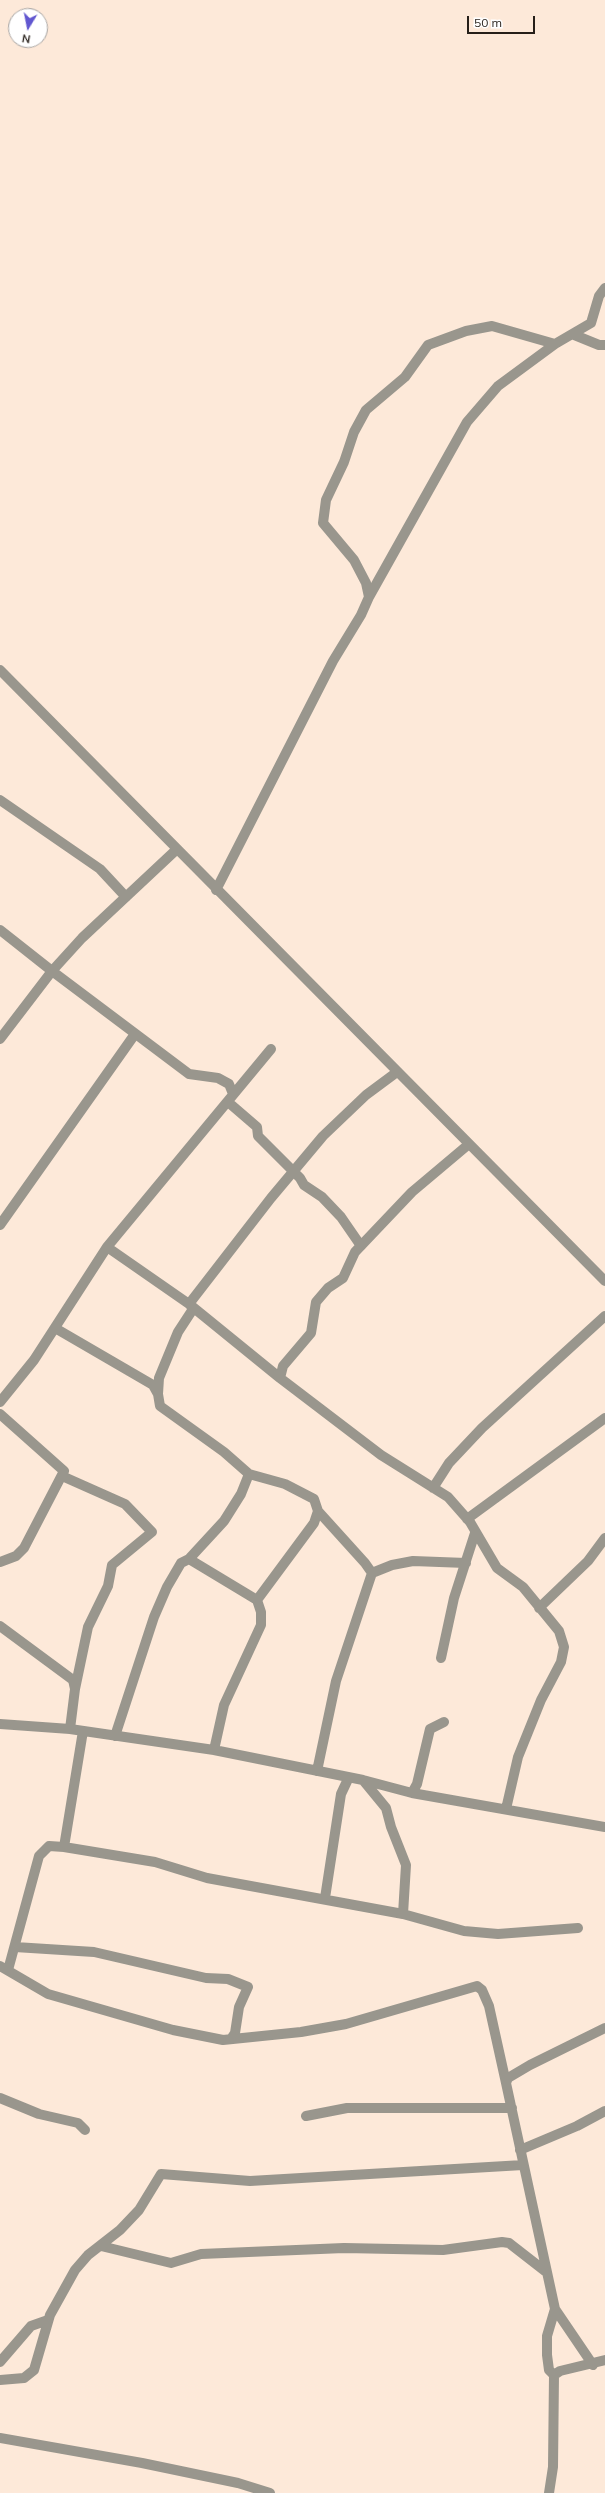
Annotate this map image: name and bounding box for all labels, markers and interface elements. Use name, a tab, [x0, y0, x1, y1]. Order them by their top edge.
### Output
north arrow	[8, 8, 48, 48]
scale bar	[469, 8, 537, 34]
text: 50 m	[474, 15, 502, 30]
text: N	[21, 31, 31, 46]

